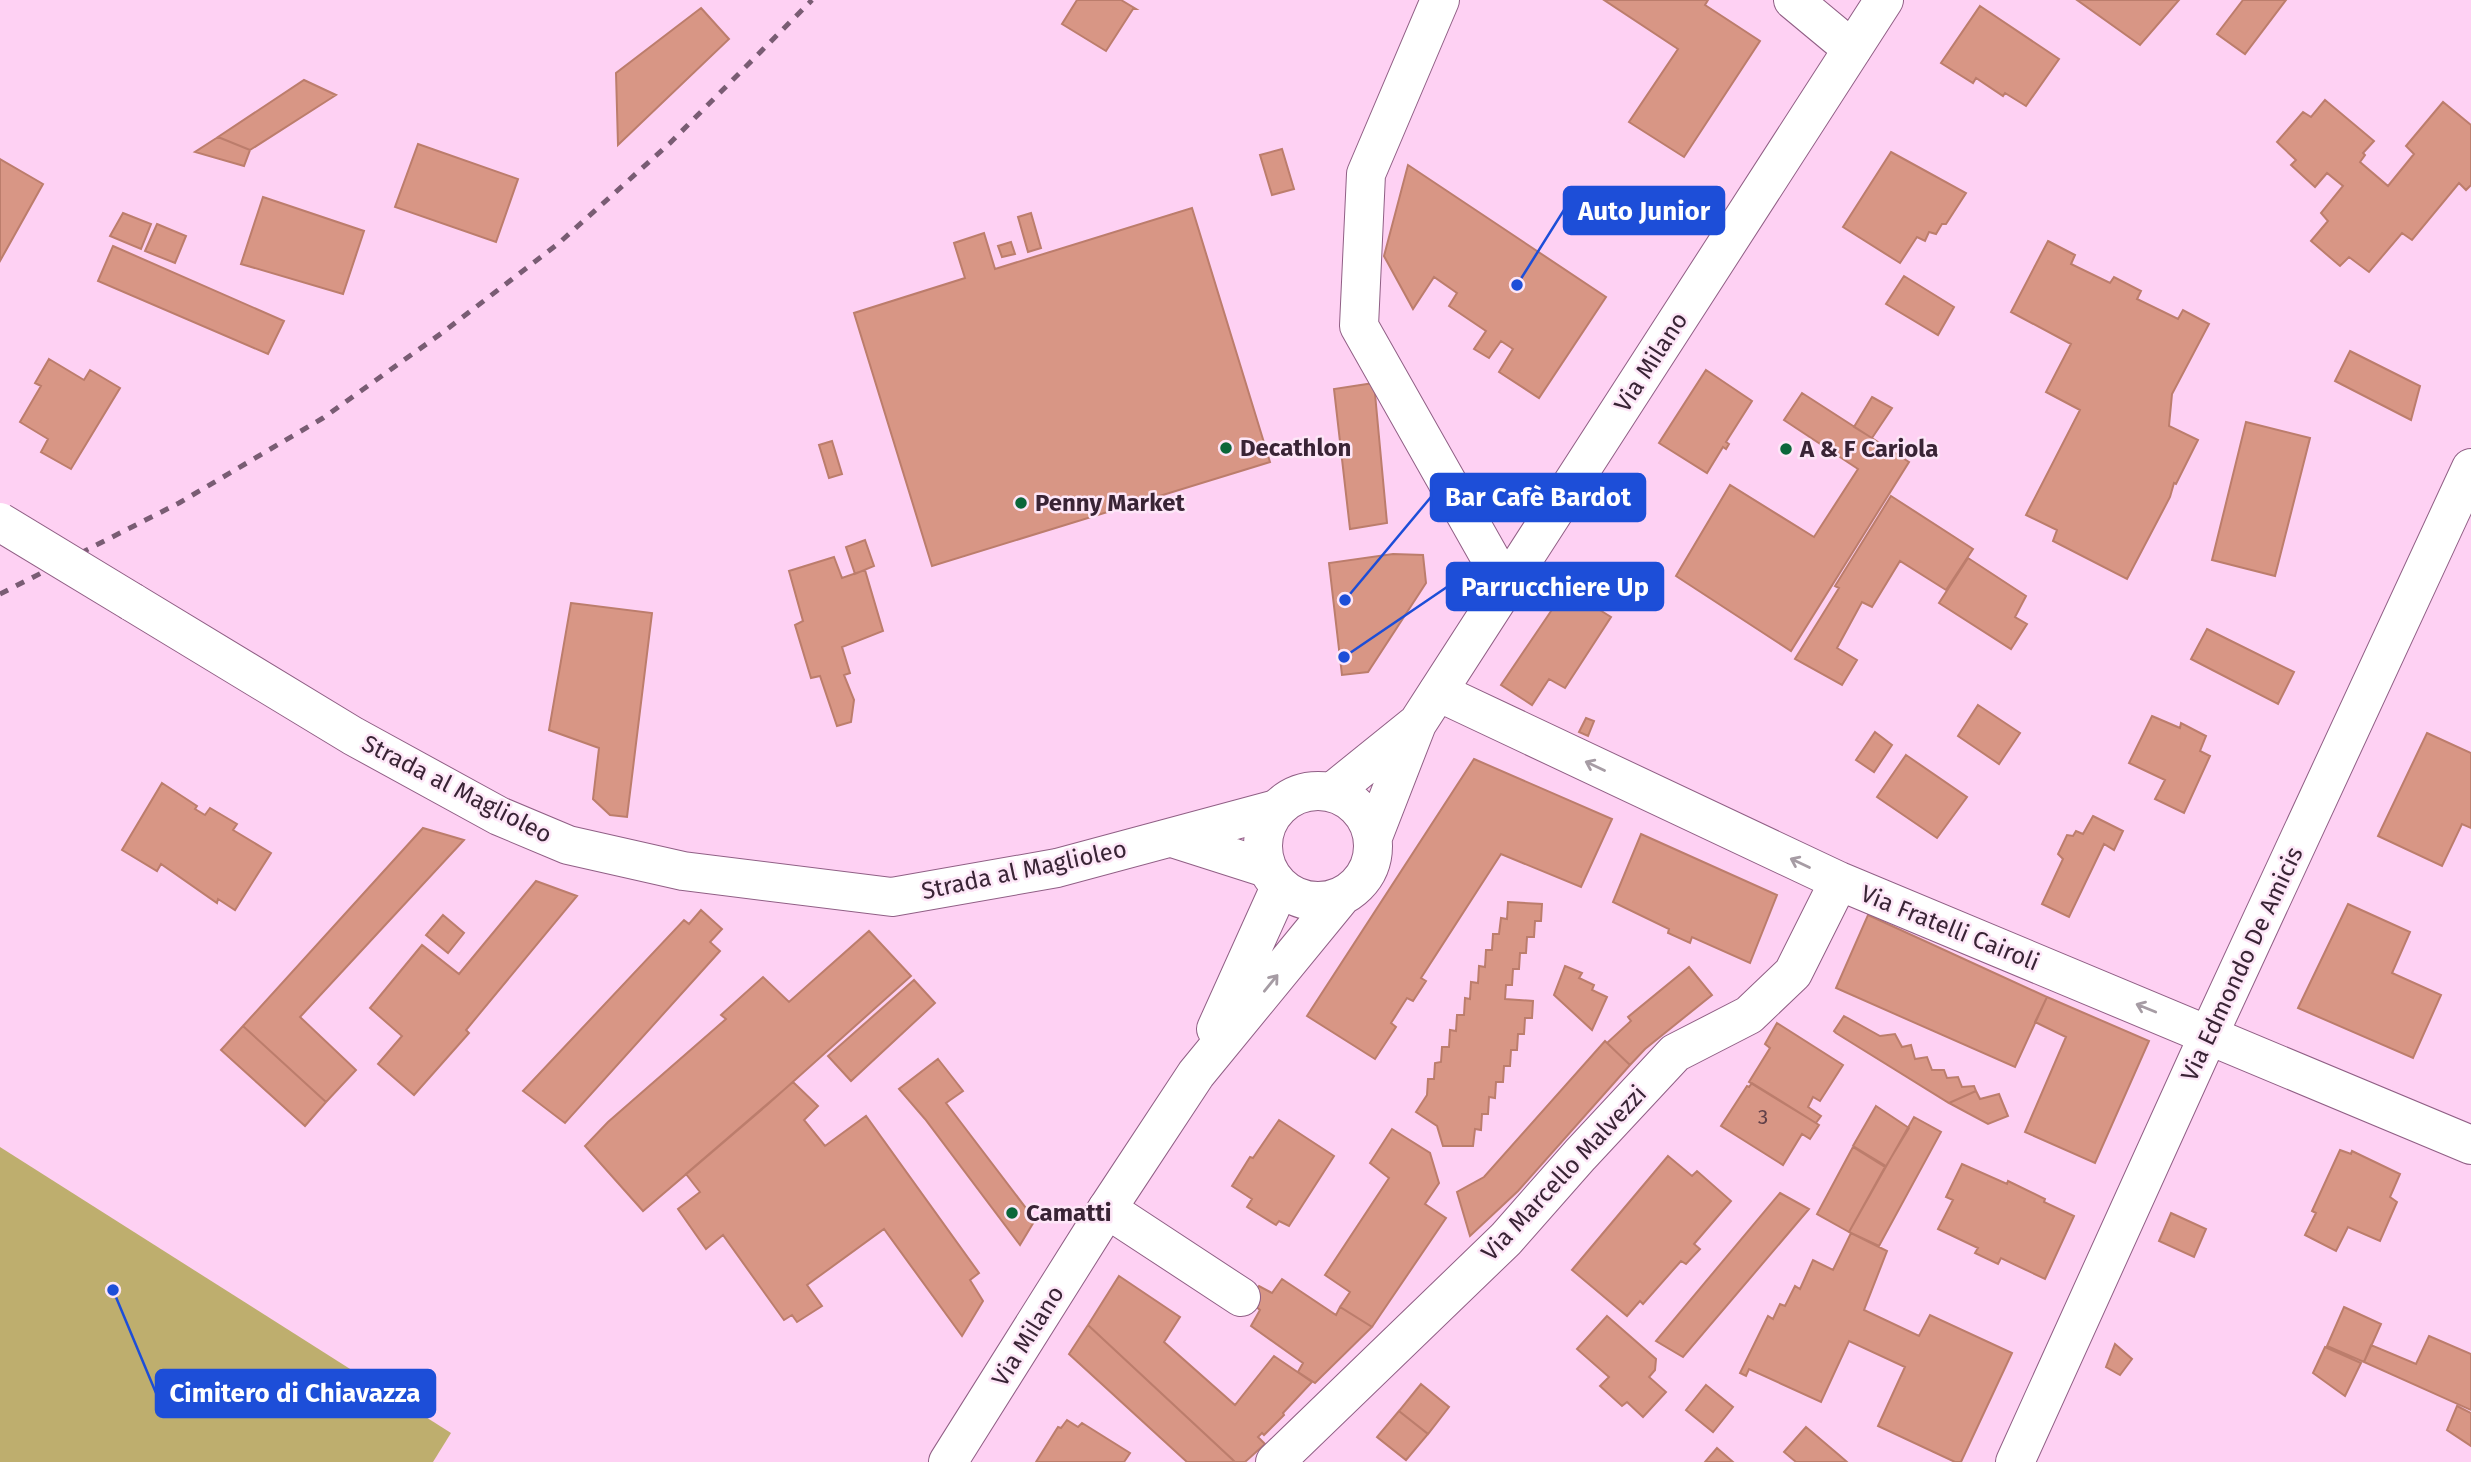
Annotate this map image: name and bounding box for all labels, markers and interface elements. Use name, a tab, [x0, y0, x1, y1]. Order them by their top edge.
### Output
callout: Auto Junior	[1564, 187, 1724, 234]
text: Auto Junior	[1577, 196, 1711, 227]
street label: Via Milano	[1608, 307, 1694, 417]
place label: Decathlon	[1240, 434, 1351, 462]
place label: A & F Cariola	[1799, 435, 1938, 463]
marker: Decathlon	[1218, 440, 1234, 456]
marker: A & F Cariola	[1778, 441, 1794, 457]
callout: Bar Cafè Bardot	[1431, 474, 1645, 521]
text: Bar Cafè Bardot	[1445, 482, 1632, 513]
place label: Penny Market	[1035, 489, 1185, 517]
marker: Penny Market	[1013, 495, 1029, 511]
callout: Parrucchiere Up	[1447, 563, 1663, 610]
text: Parrucchiere Up	[1461, 572, 1649, 603]
street label: Strada al Maglioleo	[358, 729, 556, 849]
one-way arrow	[1585, 759, 1606, 772]
street label: Strada al Maglioleo	[919, 835, 1129, 905]
street label: Via Edmondo De Amicis	[2175, 843, 2309, 1085]
one-way arrow	[1790, 856, 1811, 869]
street label: Via Fratelli Cairoli	[1857, 879, 2043, 977]
one-way arrow	[1262, 974, 1278, 992]
one-way arrow	[2135, 1001, 2157, 1014]
street label: Via Marcello Malvezzi	[1476, 1080, 1652, 1266]
house number: 3	[1758, 1104, 1768, 1130]
place label: Camatti	[1026, 1199, 1111, 1227]
marker: Camatti	[1004, 1205, 1020, 1221]
street label: Via Milano	[986, 1281, 1070, 1391]
callout: Cimitero di Chiavazza	[156, 1370, 435, 1417]
text: Cimitero di Chiavazza	[169, 1378, 421, 1409]

